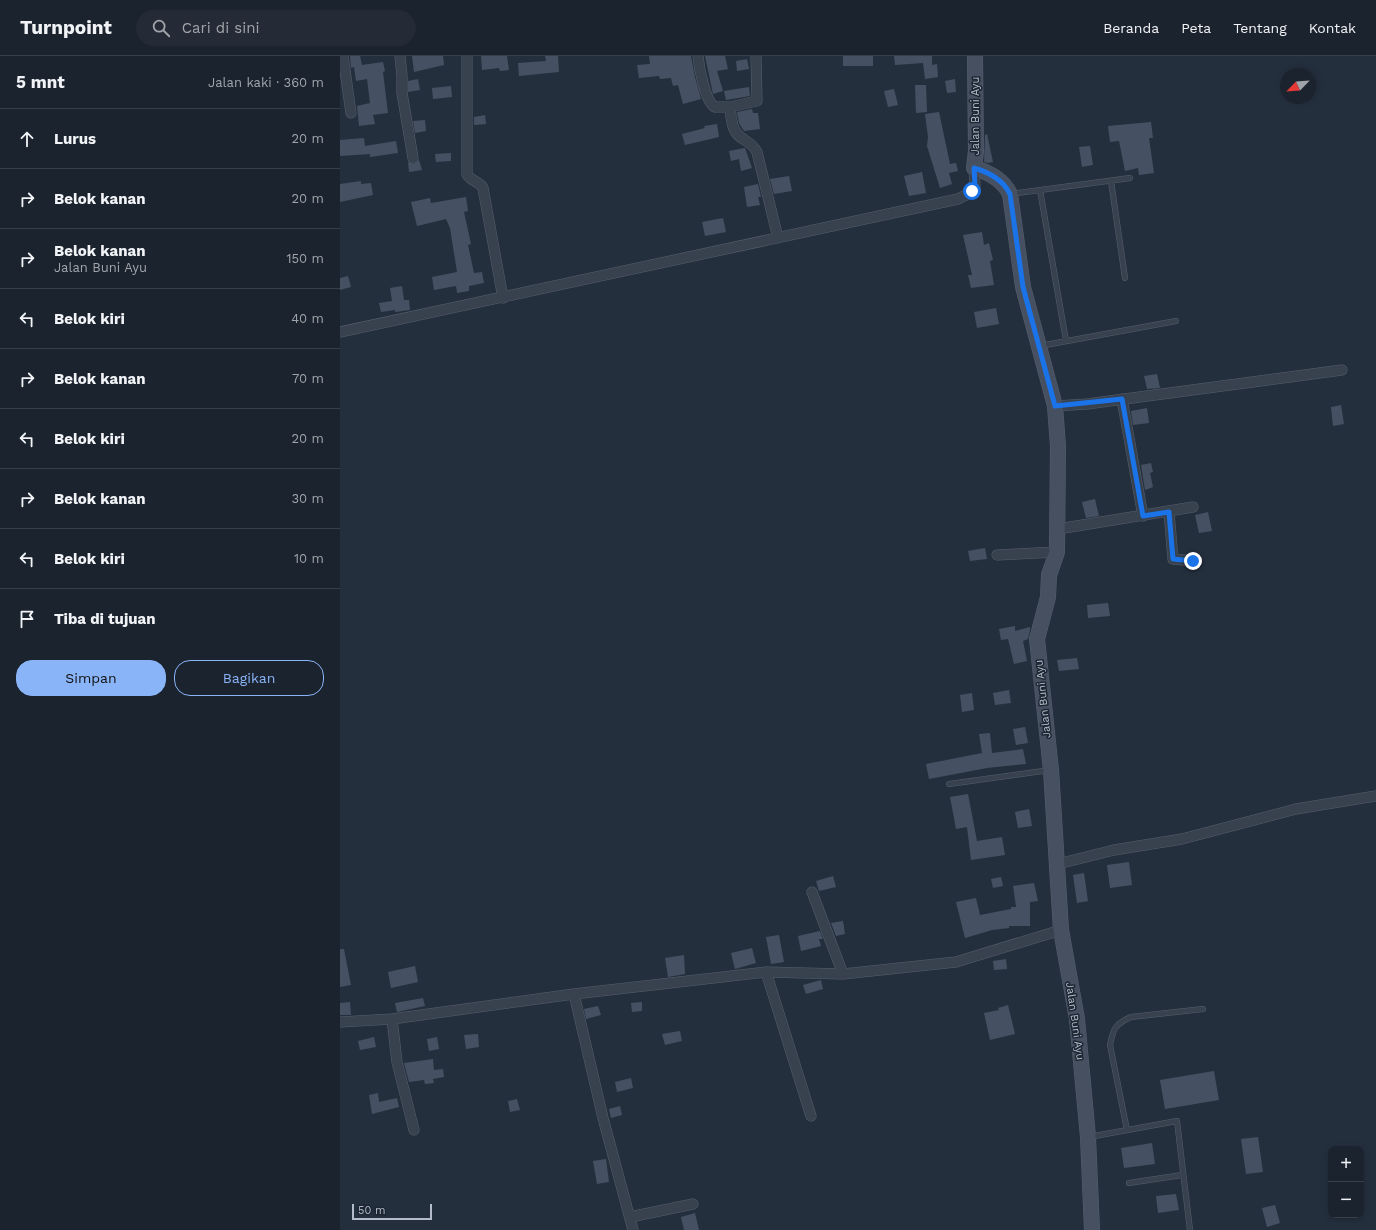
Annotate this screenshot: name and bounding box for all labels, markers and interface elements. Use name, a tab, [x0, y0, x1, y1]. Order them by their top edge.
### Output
search box	[136, 10, 416, 46]
text: Turnpoint	[20, 16, 112, 39]
icon: search	[150, 17, 172, 39]
text: Cari di sini	[182, 19, 259, 37]
text: Beranda	[1103, 20, 1159, 36]
text: Peta	[1181, 20, 1211, 36]
text: Tentang	[1233, 20, 1287, 36]
text: Kontak	[1309, 20, 1356, 36]
north arrow	[1280, 68, 1316, 104]
text: 5 mnt	[16, 72, 65, 92]
text: Jalan kaki · 360 m	[208, 75, 324, 90]
street label: Jalan Buni Ayu	[969, 77, 982, 155]
icon: ahead	[16, 128, 38, 150]
text: Lurus	[54, 130, 96, 148]
text: 20 m	[292, 131, 324, 146]
route start	[963, 182, 981, 200]
icon: right	[16, 188, 38, 210]
text: Belok kanan	[54, 190, 145, 208]
text: 20 m	[292, 191, 324, 206]
text: Belok kanan	[54, 242, 145, 260]
icon: right	[16, 248, 38, 270]
text: 150 m	[286, 251, 324, 266]
text: Jalan Buni Ayu	[54, 260, 147, 275]
icon: left	[16, 308, 38, 330]
text: Belok kiri	[54, 310, 125, 328]
text: 40 m	[291, 311, 324, 326]
icon: right	[16, 368, 38, 390]
text: Belok kanan	[54, 370, 145, 388]
text: 70 m	[292, 371, 324, 386]
icon: left	[16, 428, 38, 450]
text: Belok kiri	[54, 430, 125, 448]
text: 20 m	[292, 431, 324, 446]
icon: right	[16, 488, 38, 510]
text: Belok kanan	[54, 490, 145, 508]
text: 30 m	[292, 491, 324, 506]
icon: left	[16, 548, 38, 570]
text: Belok kiri	[54, 550, 125, 568]
text: 10 m	[294, 551, 324, 566]
route end	[1184, 552, 1202, 570]
icon: arrive	[16, 608, 38, 630]
text: Tiba di tujuan	[54, 610, 156, 628]
street label: Jalan Buni Ayu	[1032, 659, 1054, 739]
button: Simpan	[16, 660, 166, 696]
button: Bagikan	[174, 660, 324, 696]
street label: Jalan Buni Ayu	[1063, 981, 1087, 1061]
map controls	[1328, 1146, 1364, 1218]
button: +	[1328, 1146, 1364, 1182]
button: −	[1328, 1182, 1364, 1218]
scale bar	[352, 1202, 432, 1221]
text: 50 m	[358, 1204, 385, 1217]

